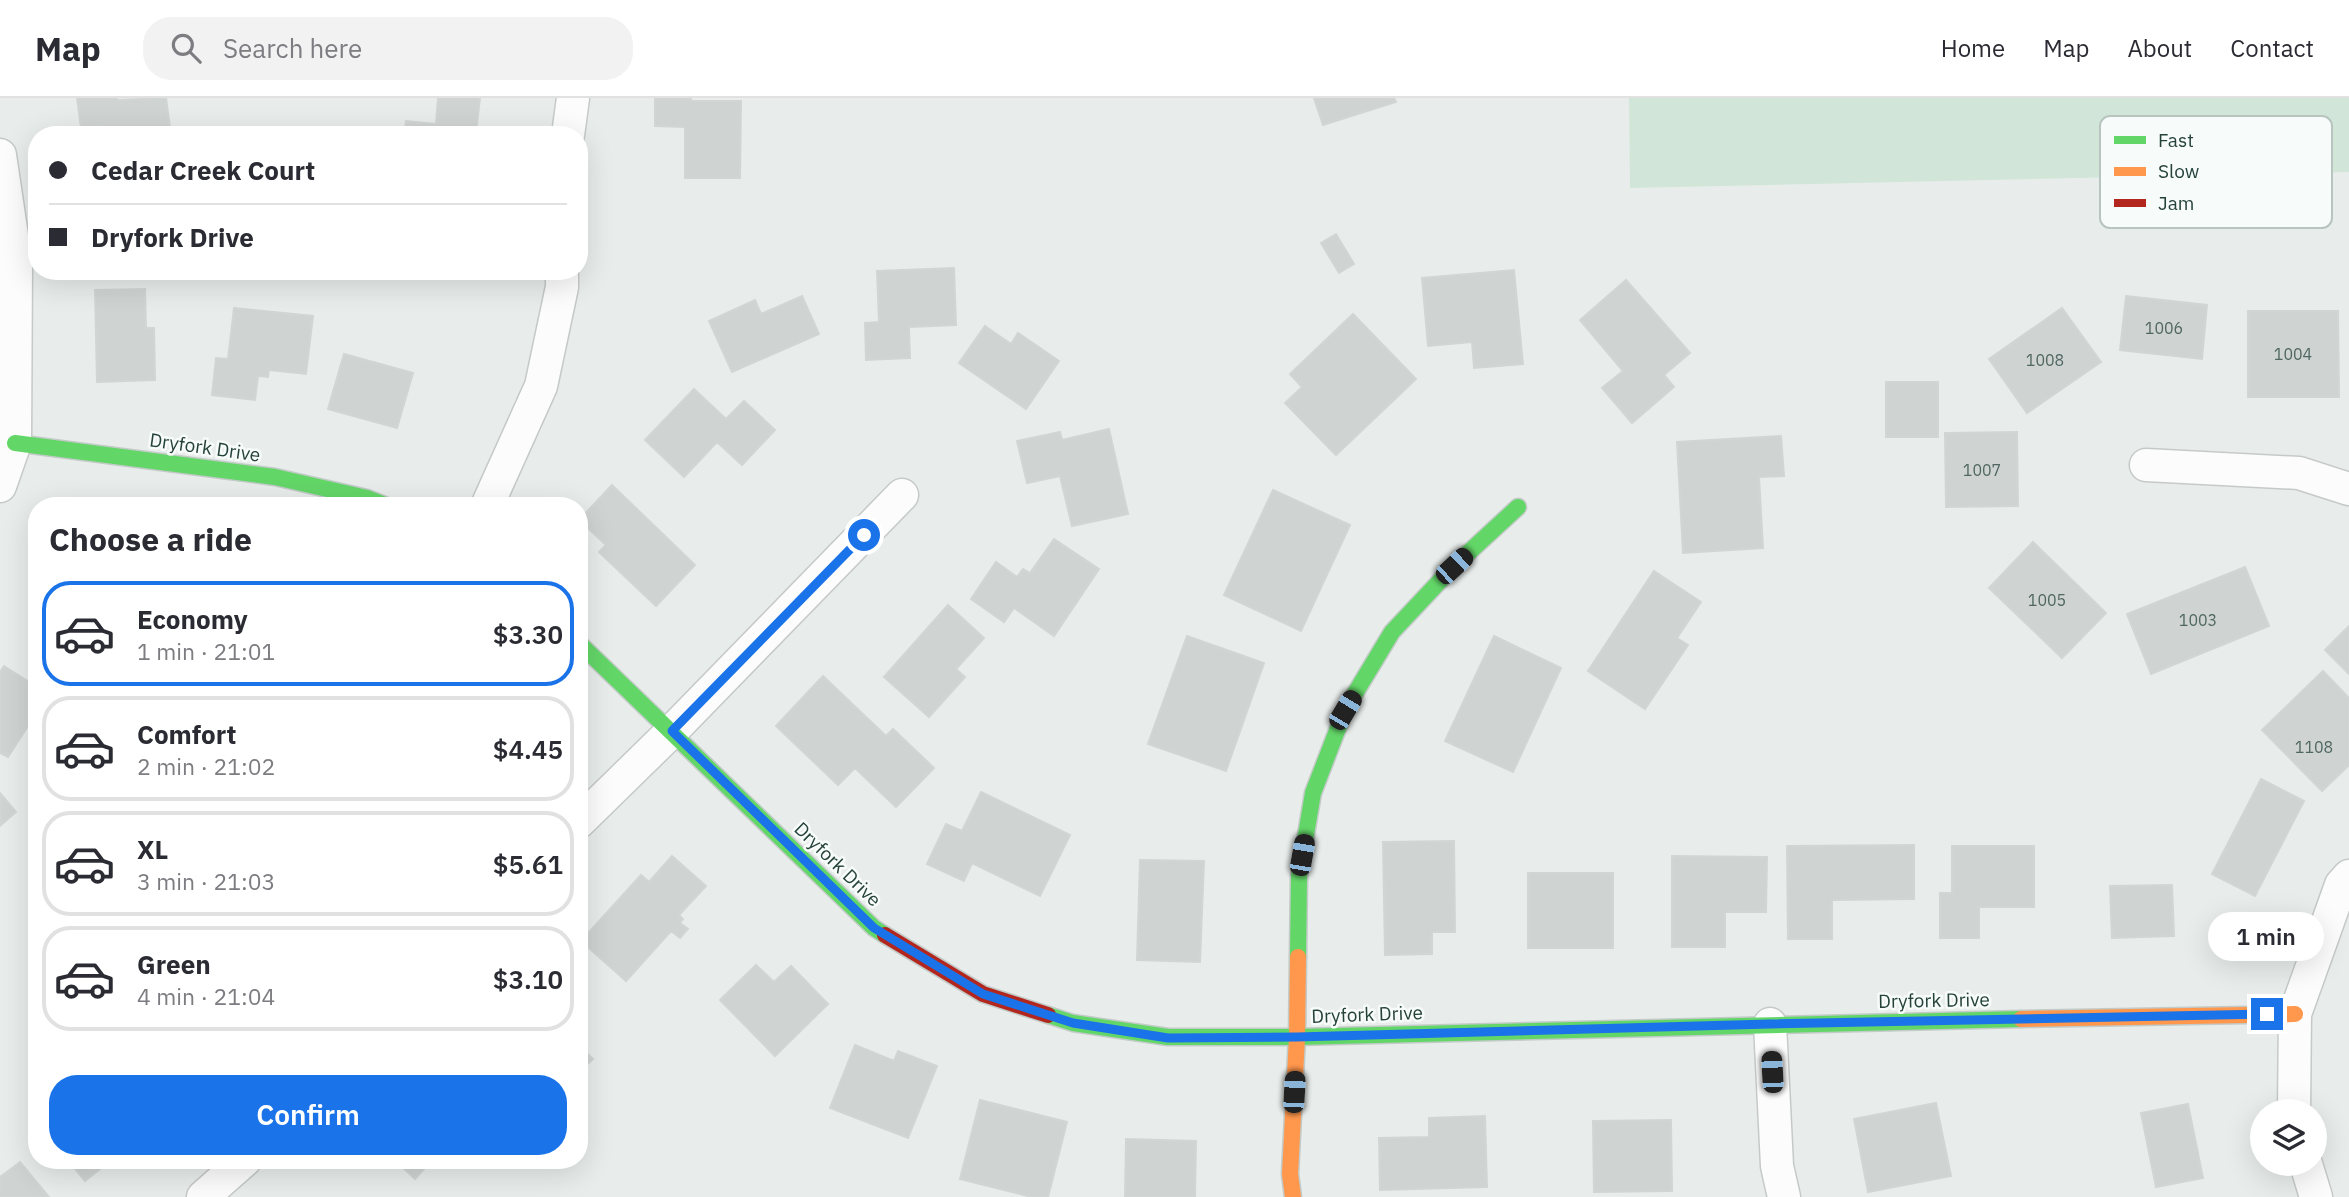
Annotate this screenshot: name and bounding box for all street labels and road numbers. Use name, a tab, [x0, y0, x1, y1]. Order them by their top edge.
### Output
street label: Dryfork Drive	[148, 427, 262, 467]
street label: Dryfork Drive	[789, 817, 887, 911]
street label: Dryfork Drive	[1878, 987, 1990, 1013]
street label: Dryfork Drive	[1311, 1000, 1423, 1028]

